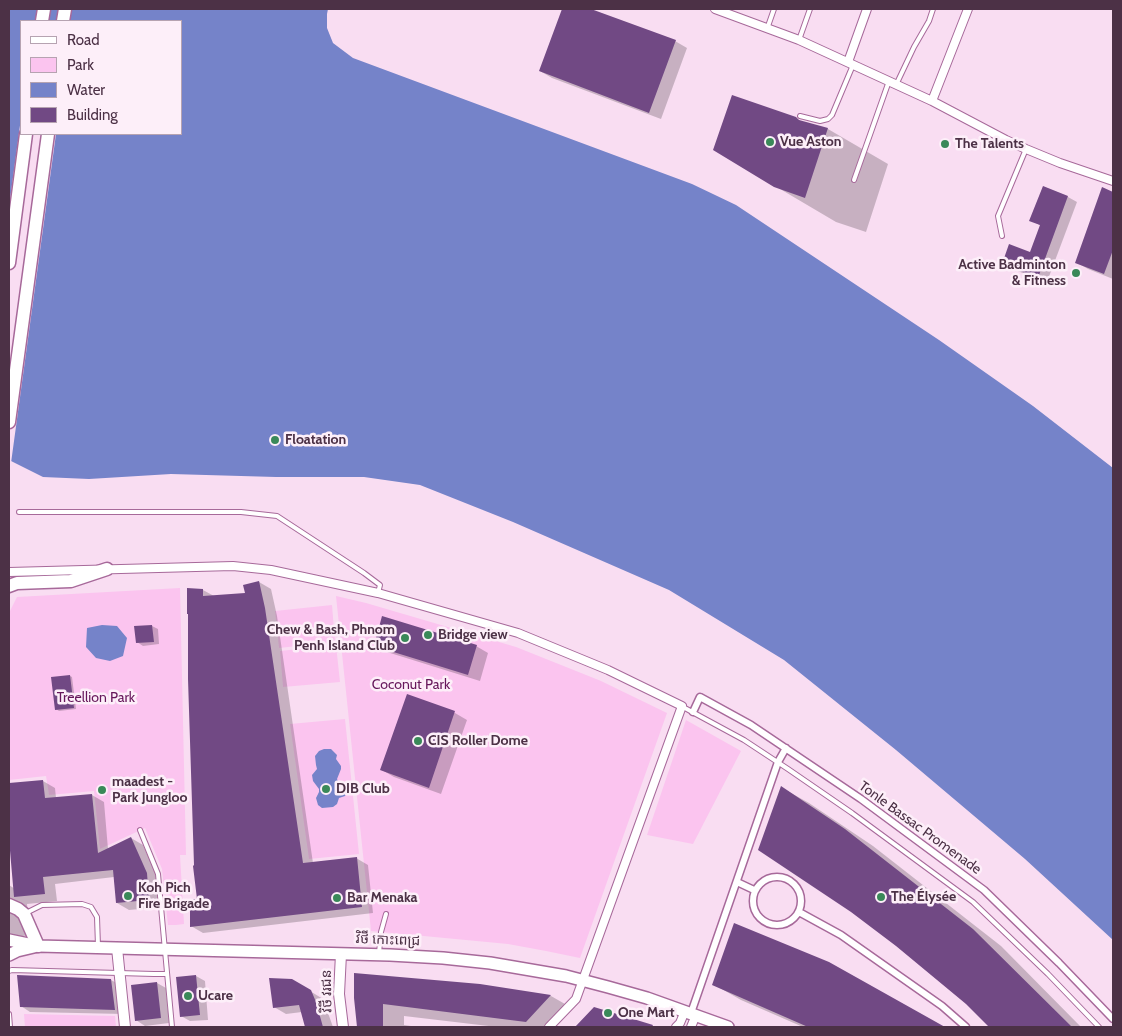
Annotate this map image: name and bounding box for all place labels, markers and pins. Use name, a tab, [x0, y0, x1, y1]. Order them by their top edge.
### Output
place label: Vue Aston	[780, 134, 841, 150]
marker: Vue Aston	[764, 136, 776, 148]
place label: The Talents	[955, 136, 1024, 152]
marker: The Talents	[939, 138, 951, 150]
place label: Active Badminton & Fitness	[958, 257, 1066, 290]
marker: Active Badminton & Fitness	[1070, 267, 1082, 279]
place label: Floatation	[285, 432, 346, 448]
marker: Floatation	[269, 434, 281, 446]
place label: Chew & Bash, Phnom Penh Island Club	[267, 622, 395, 654]
place label: Bridge view	[438, 627, 508, 643]
marker: Bridge view	[422, 629, 434, 641]
marker: Chew & Bash, Phnom Penh Island Club	[399, 632, 411, 644]
place label: CIS Roller Dome	[428, 733, 528, 749]
marker: CIS Roller Dome	[412, 735, 424, 747]
place label: maadest - Park Jungloo	[112, 774, 188, 806]
place label: DIB Club	[336, 781, 390, 797]
marker: DIB Club	[320, 783, 332, 795]
marker: maadest - Park Jungloo	[96, 784, 108, 796]
place label: Koh Pich Fire Brigade	[138, 880, 209, 912]
place label: The Élysée	[891, 889, 956, 905]
marker: Koh Pich Fire Brigade	[122, 890, 134, 902]
place label: Bar Menaka	[347, 890, 418, 906]
marker: The Élysée	[875, 891, 887, 903]
marker: Bar Menaka	[331, 892, 343, 904]
place label: Ucare	[198, 988, 233, 1004]
marker: Ucare	[182, 990, 194, 1002]
place label: One Mart	[618, 1005, 675, 1021]
marker: One Mart	[602, 1007, 614, 1019]

